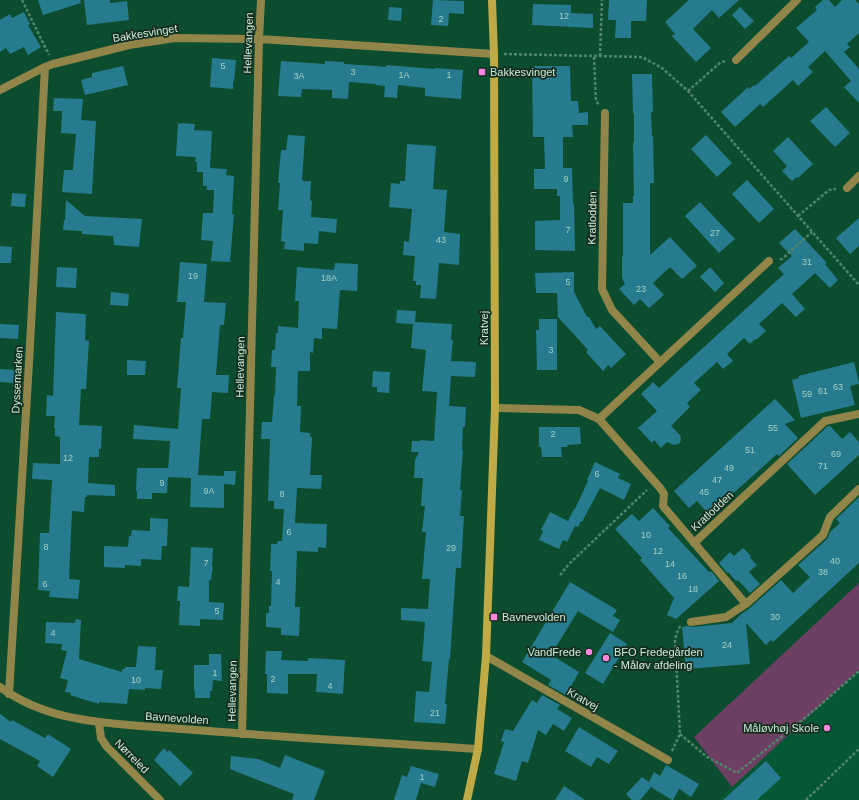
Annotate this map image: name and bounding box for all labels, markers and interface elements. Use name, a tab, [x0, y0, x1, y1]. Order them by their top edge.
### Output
house number: 12	[559, 11, 569, 21]
street label: Hellevangen	[241, 12, 255, 74]
house number: 2	[438, 14, 444, 24]
street label: Bakkesvinget	[112, 22, 178, 44]
house number: 5	[220, 61, 226, 71]
place label: Bakkesvinget	[490, 66, 555, 78]
house number: 3	[350, 67, 356, 77]
marker: Bakkesvinget	[477, 67, 487, 77]
house number: 1A	[398, 70, 410, 80]
house number: 1	[446, 70, 452, 80]
house number: 3A	[293, 71, 305, 81]
house number: 9	[563, 174, 569, 184]
street label: Kratlodden	[586, 191, 598, 245]
house number: 7	[565, 225, 571, 235]
house number: 27	[710, 228, 720, 238]
house number: 43	[436, 235, 446, 245]
house number: 31	[802, 257, 812, 267]
house number: 19	[188, 271, 198, 281]
house number: 18A	[321, 273, 337, 283]
house number: 5	[565, 277, 571, 287]
house number: 23	[636, 284, 646, 294]
street label: Kratvej	[478, 311, 490, 345]
street label: Hellevangen	[233, 336, 247, 398]
house number: 3	[548, 345, 554, 355]
street label: Dyssemarken	[9, 346, 25, 414]
house number: 63	[833, 382, 843, 392]
house number: 61	[818, 386, 828, 396]
house number: 59	[802, 389, 812, 399]
house number: 55	[768, 423, 778, 433]
house number: 2	[550, 429, 556, 439]
house number: 51	[745, 445, 755, 455]
house number: 69	[831, 449, 841, 459]
house number: 12	[63, 453, 73, 463]
house number: 71	[818, 461, 828, 471]
house number: 49	[724, 463, 734, 473]
house number: 6	[594, 469, 600, 479]
house number: 47	[712, 475, 722, 485]
house number: 9	[159, 478, 165, 488]
house number: 9A	[203, 486, 215, 496]
house number: 45	[699, 487, 709, 497]
street label: Kratlodden	[688, 488, 736, 534]
house number: 8	[279, 489, 285, 499]
house number: 6	[286, 527, 292, 537]
house number: 10	[641, 530, 651, 540]
house number: 8	[43, 542, 49, 552]
house number: 29	[446, 543, 456, 553]
house number: 12	[653, 546, 663, 556]
house number: 40	[830, 556, 840, 566]
house number: 7	[203, 558, 209, 568]
house number: 14	[665, 559, 675, 569]
house number: 38	[818, 567, 828, 577]
house number: 16	[677, 571, 687, 581]
house number: 4	[275, 577, 281, 587]
house number: 6	[42, 579, 48, 589]
house number: 18	[688, 584, 698, 594]
house number: 5	[214, 606, 220, 616]
place label: Bavnevolden	[502, 611, 566, 623]
marker: Bavnevolden	[489, 612, 499, 622]
house number: 30	[770, 612, 780, 622]
house number: 4	[50, 628, 56, 638]
house number: 24	[722, 640, 732, 650]
place label: VandFrede	[527, 646, 581, 658]
place label: BFO Fredegården - Måløv afdeling	[614, 646, 703, 671]
marker: VandFrede	[584, 647, 594, 657]
marker: BFO Fredegården - Måløv afdeling	[601, 653, 611, 663]
street label: Hellevangen	[225, 660, 239, 722]
house number: 1	[212, 668, 218, 678]
house number: 2	[270, 674, 276, 684]
house number: 10	[131, 675, 141, 685]
house number: 4	[327, 681, 333, 691]
street label: Kratvej	[565, 685, 601, 713]
house number: 21	[430, 708, 440, 718]
street label: Bavnevolden	[145, 710, 209, 726]
place label: Måløvhøj Skole	[743, 722, 819, 734]
marker: Måløvhøj Skole	[822, 723, 832, 733]
street label: Nørreled	[113, 737, 151, 775]
house number: 1	[419, 772, 425, 782]

